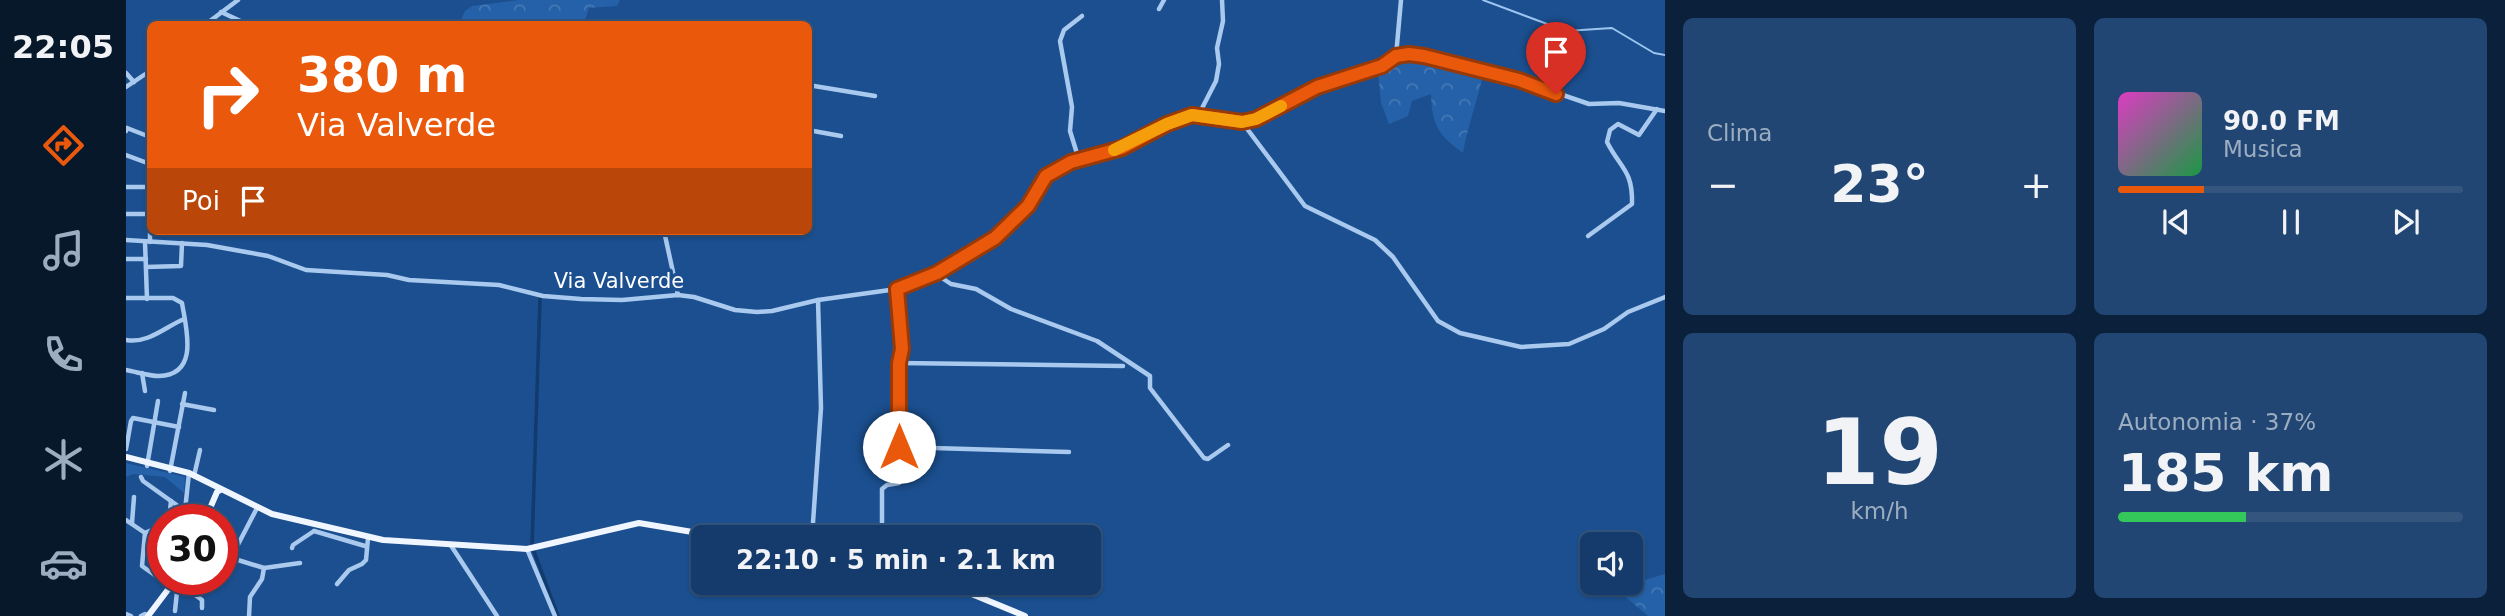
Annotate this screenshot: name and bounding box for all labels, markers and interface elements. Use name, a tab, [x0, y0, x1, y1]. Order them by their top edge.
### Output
pin	[1526, 22, 1586, 94]
text: 22:05	[12, 28, 114, 66]
icon: arrive	[1537, 33, 1575, 71]
text: 380 m	[297, 47, 467, 104]
icon: right	[182, 49, 273, 140]
text: Via Valverde	[297, 106, 496, 144]
text: 90.0 FM	[2223, 106, 2340, 136]
text: Clima	[1707, 120, 1772, 146]
icon: directions	[39, 121, 88, 170]
text: Musica	[2223, 136, 2303, 162]
text: 23°	[1830, 154, 1929, 214]
text: −	[1707, 163, 1739, 207]
text: +	[2020, 163, 2052, 207]
icon: arrive	[234, 182, 272, 220]
text: Poi	[182, 186, 220, 216]
icon: previous	[2157, 203, 2195, 241]
icon: pause	[2272, 203, 2310, 241]
icon: next	[2387, 203, 2425, 241]
icon: music	[39, 226, 88, 275]
street label: Via Valverde	[554, 269, 684, 293]
icon: phone	[39, 330, 88, 379]
text: 19	[1816, 400, 1943, 505]
text: Autonomia · 37%	[2118, 409, 2316, 435]
position arrow	[862, 410, 936, 484]
icon: climate	[39, 435, 88, 484]
text: 185 km	[2118, 443, 2333, 503]
text: km/h	[1850, 498, 1909, 524]
speed limit sign: 30	[147, 504, 238, 595]
map controls	[1580, 532, 1643, 595]
button: sound	[1580, 532, 1643, 595]
icon: car	[39, 539, 88, 588]
text: 22:10 · 5 min · 2.1 km	[736, 545, 1056, 575]

